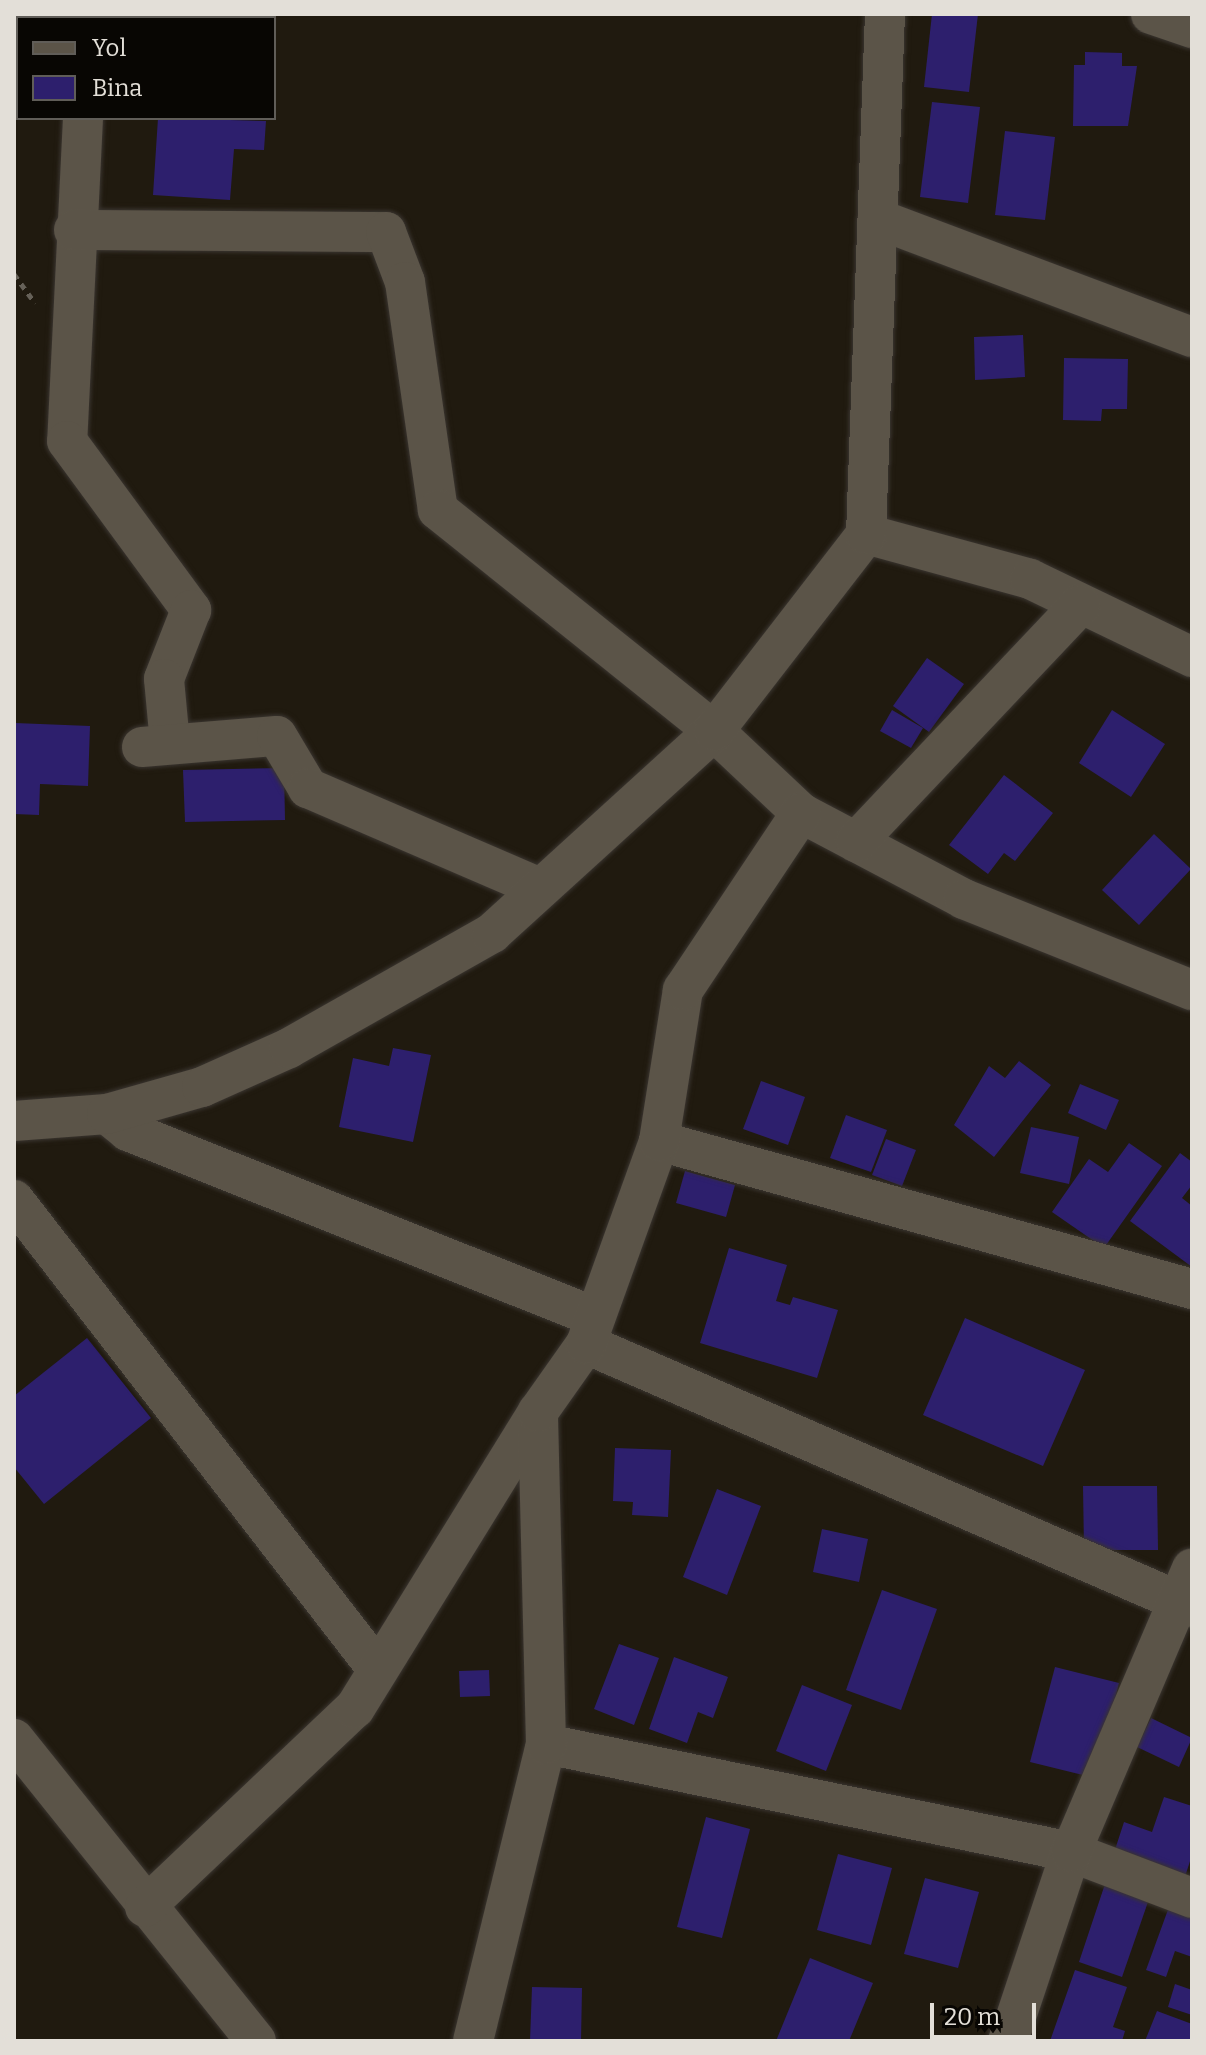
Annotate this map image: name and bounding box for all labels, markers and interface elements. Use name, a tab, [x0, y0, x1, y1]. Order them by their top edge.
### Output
legend	[16, 16, 276, 120]
text: Yol	[92, 34, 126, 62]
text: Bina	[92, 74, 142, 102]
scale bar	[934, 1987, 1040, 2037]
text: 20 m	[944, 2003, 1000, 2031]

